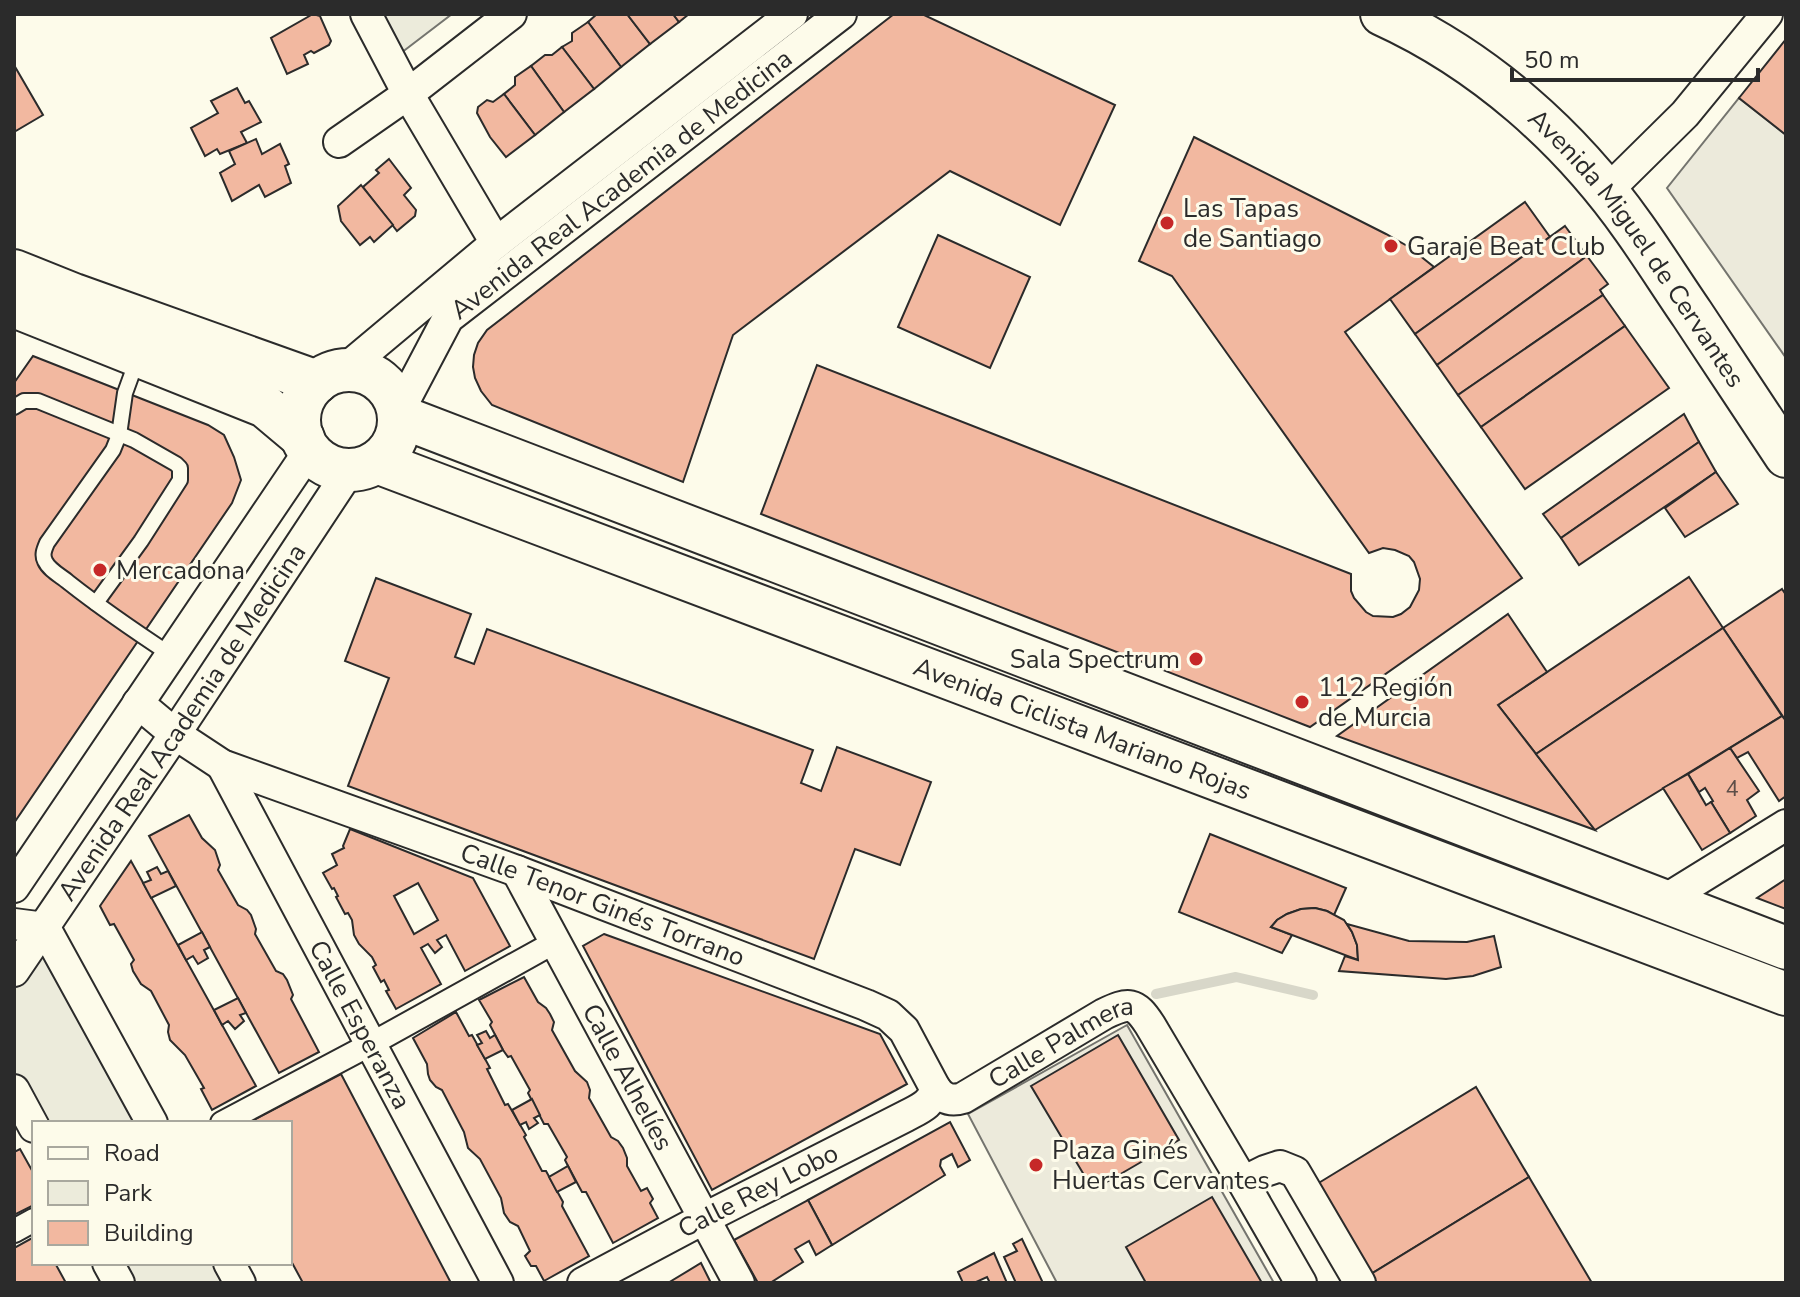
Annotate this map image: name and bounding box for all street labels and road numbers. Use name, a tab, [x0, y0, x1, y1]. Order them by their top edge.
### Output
street label: Avenida Real Academia de Medicina	[443, 41, 799, 327]
street label: Avenida Miguel de Cervantes	[1521, 101, 1753, 394]
street label: Avenida Real Academia de Medicina	[49, 537, 314, 908]
street label: Avenida Ciclista Mariano Rojas	[909, 649, 1256, 808]
street label: Calle Tenor Ginés Torrano	[456, 835, 750, 974]
street label: Calle Esperanza	[301, 934, 420, 1115]
street label: Calle Palmera	[982, 988, 1134, 1097]
street label: Calle Alhelíes	[574, 997, 682, 1157]
street label: Calle Rey Lobo	[672, 1136, 844, 1246]

